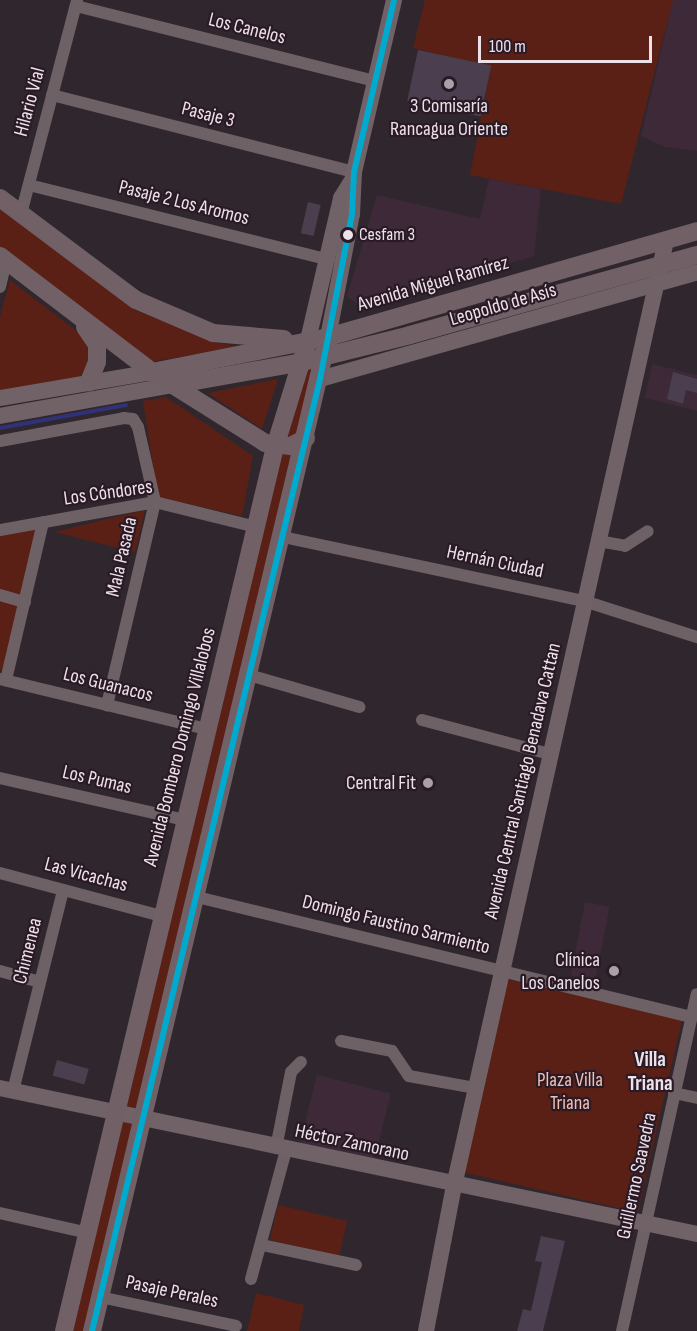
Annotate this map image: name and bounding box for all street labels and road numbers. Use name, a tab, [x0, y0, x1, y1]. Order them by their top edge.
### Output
street label: Los Canelos	[206, 8, 288, 50]
street label: Hilario Vial	[9, 65, 51, 139]
street label: Pasaje 3	[179, 97, 237, 133]
street label: Pasaje 2 Los Aromos	[116, 175, 252, 231]
street label: Avenida Miguel Ramírez	[355, 251, 511, 317]
street label: Leopoldo de Asís	[447, 278, 559, 332]
street label: Los Cóndores	[62, 475, 154, 511]
street label: Mala Pasada	[101, 515, 143, 599]
street label: Hernán Ciudad	[445, 540, 545, 584]
street label: Avenida Bombero Domingo Villalobos	[139, 625, 221, 869]
street label: Avenida Central Santiago Benadava Cattan	[480, 641, 566, 921]
street label: Los Guanacos	[61, 662, 155, 708]
street label: Los Pumas	[60, 760, 134, 800]
street label: Las Vicachas	[42, 852, 130, 898]
street label: Domingo Faustino Sarmiento	[300, 890, 492, 960]
street label: Chimenea	[8, 916, 48, 986]
street label: Guillermo Saavedra	[612, 1111, 662, 1241]
street label: Héctor Zamorano	[293, 1119, 411, 1167]
street label: Pasaje Perales	[124, 1270, 220, 1314]

